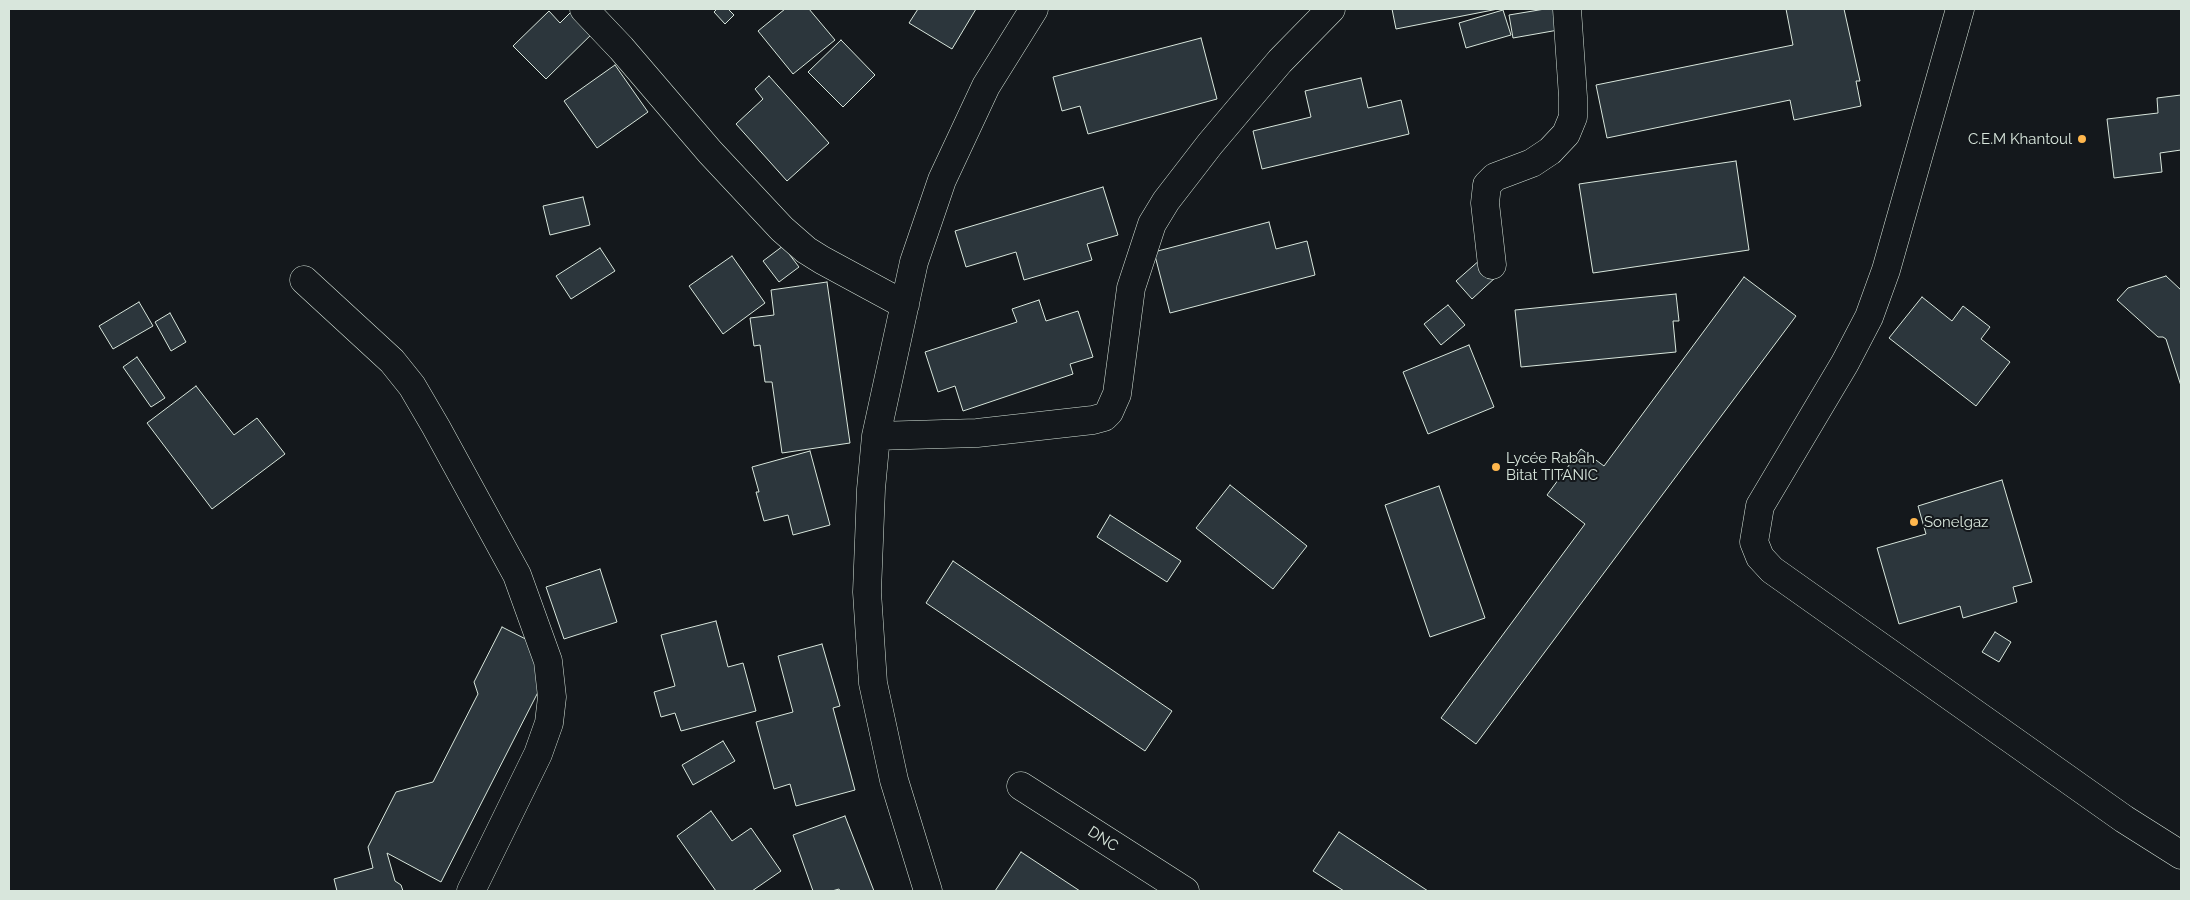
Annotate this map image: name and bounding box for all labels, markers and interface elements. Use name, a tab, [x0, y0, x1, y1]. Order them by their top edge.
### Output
place label: C.E.M Khantoul	[1968, 130, 2072, 148]
marker: C.E.M Khantoul	[2076, 133, 2088, 145]
place label: Lycée Rabah Bitat TITANIC	[1506, 449, 1598, 484]
marker: Lycée Rabah Bitat TITANIC	[1490, 461, 1502, 473]
place label: Sonelgaz	[1924, 513, 1988, 531]
marker: Sonelgaz	[1908, 516, 1920, 528]
street label: DNC	[1084, 823, 1122, 855]

